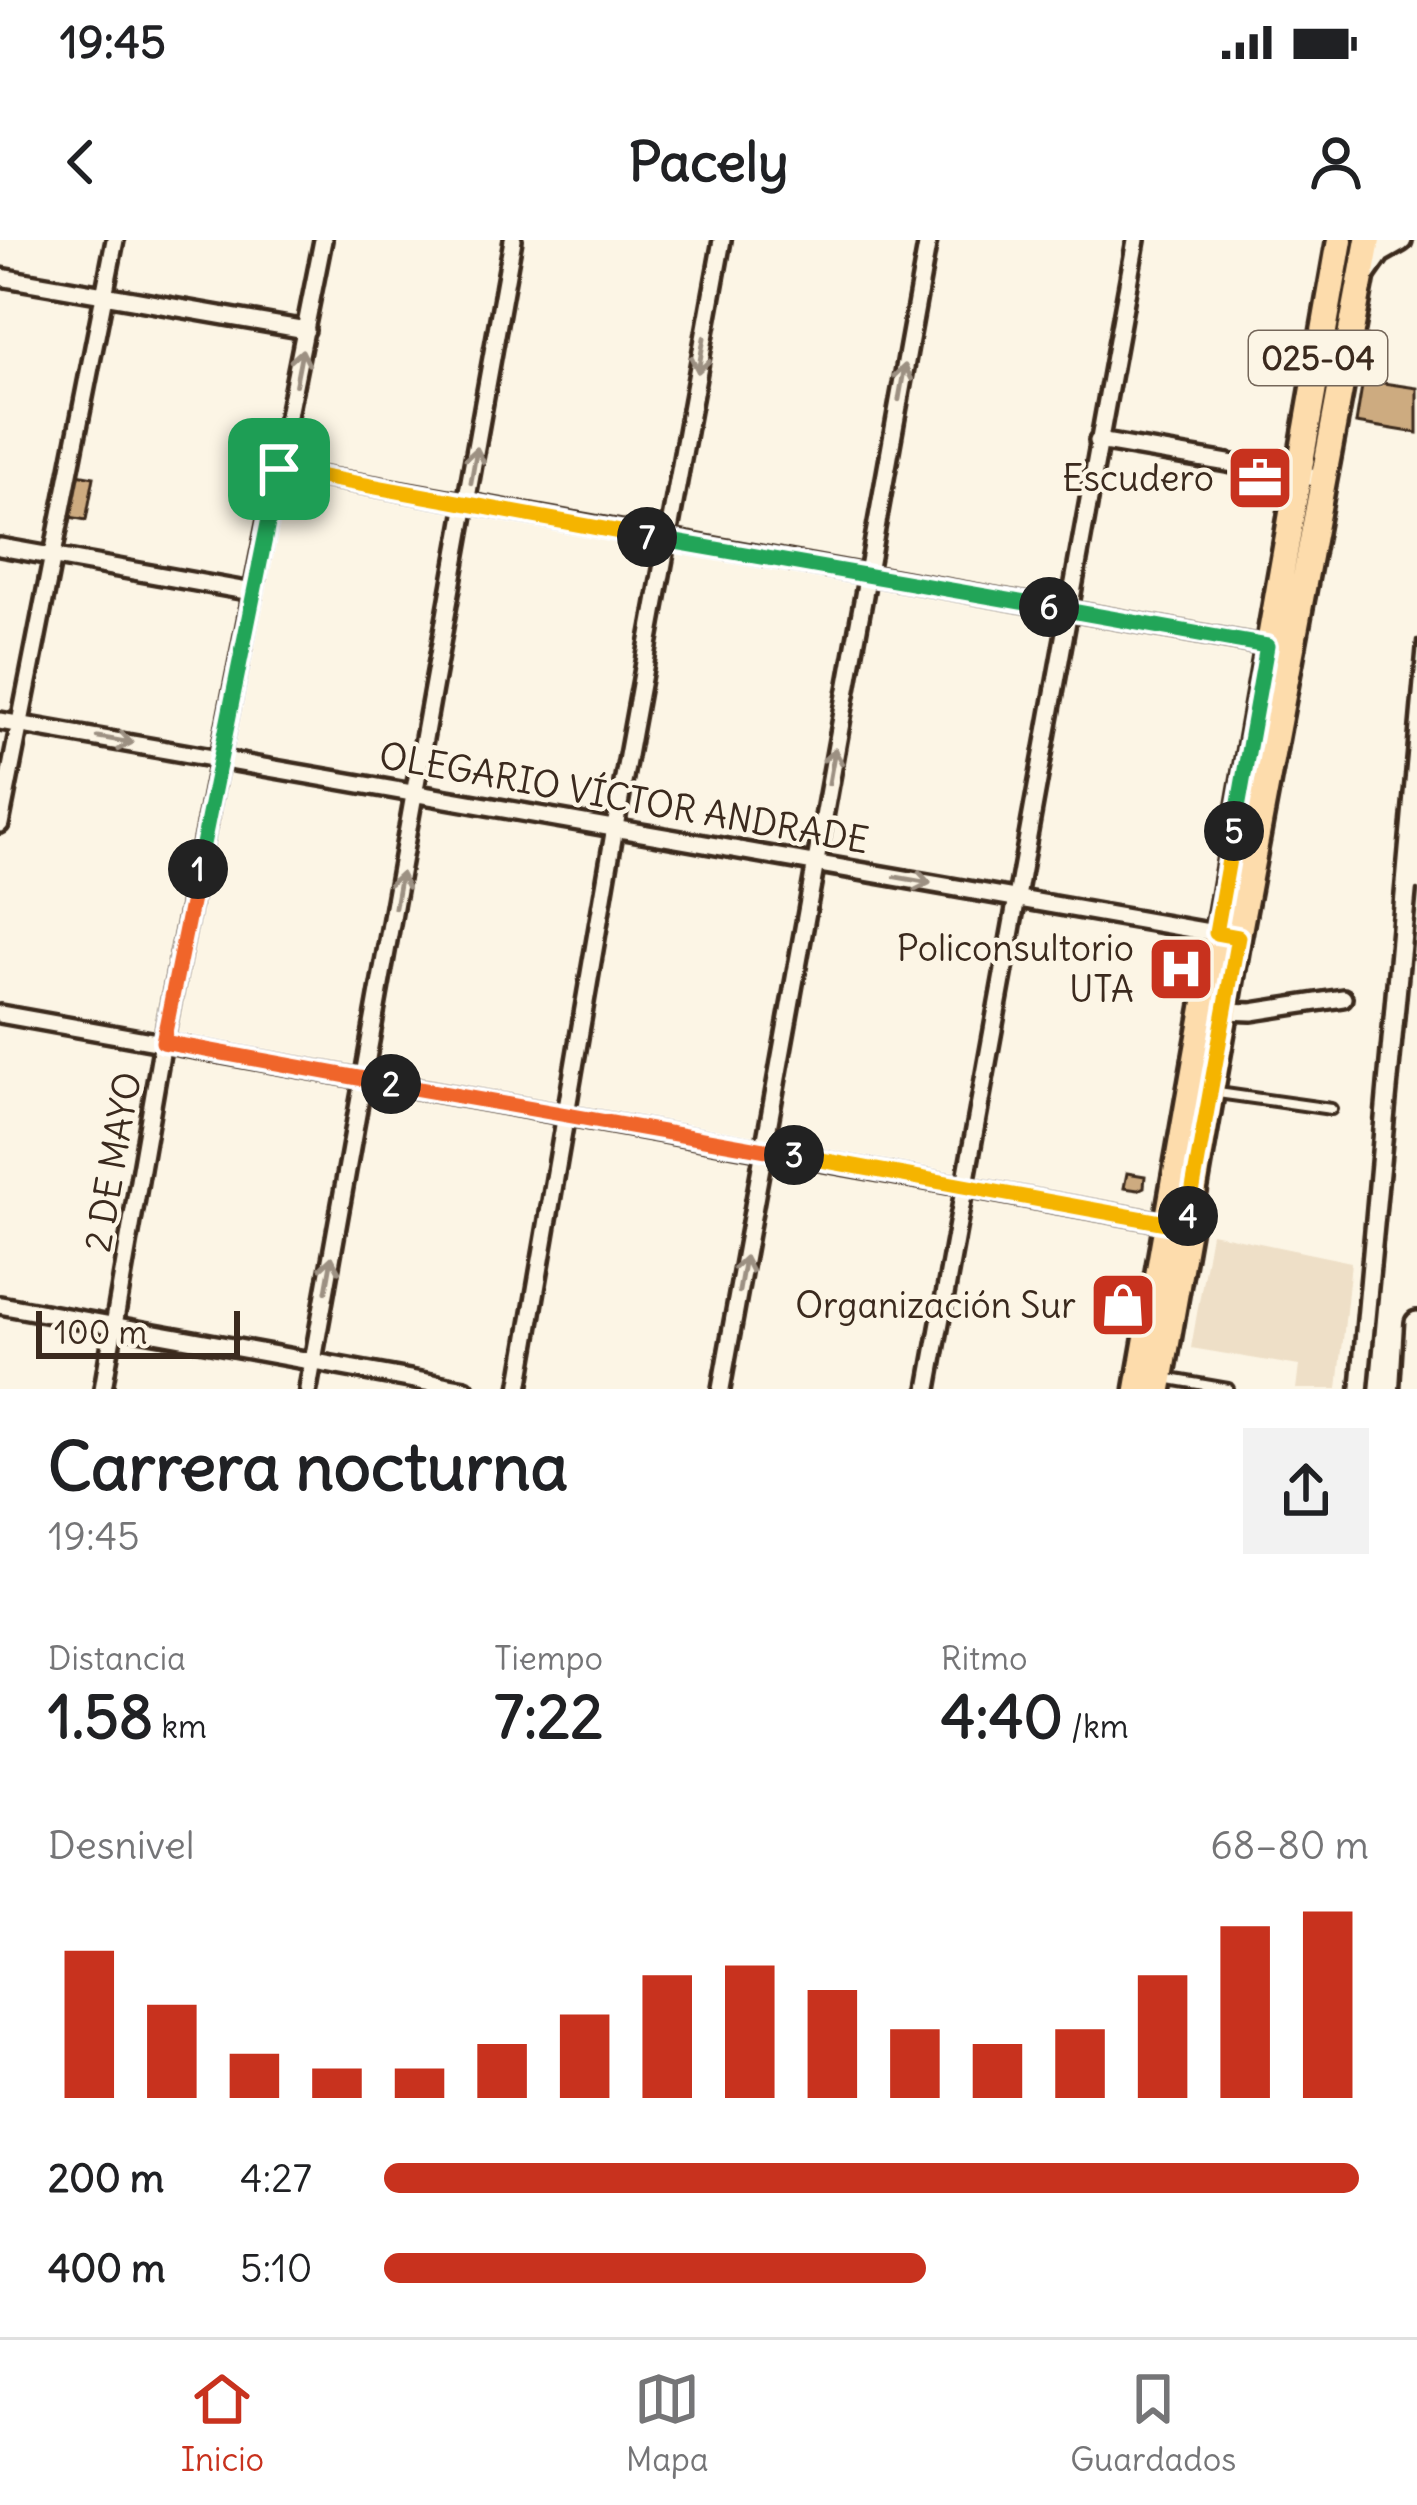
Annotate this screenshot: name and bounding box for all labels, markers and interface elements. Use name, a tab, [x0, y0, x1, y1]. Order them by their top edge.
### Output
text: 19:45	[60, 14, 166, 70]
text: Pacely	[628, 128, 789, 196]
icon: back	[48, 129, 114, 195]
icon: person	[1303, 129, 1369, 195]
road number: 025-04	[1249, 331, 1387, 385]
one-way arrow	[689, 335, 711, 374]
one-way arrow	[289, 348, 311, 387]
one-way arrow	[892, 364, 914, 403]
pin	[228, 418, 330, 520]
icon: arrive	[246, 436, 312, 502]
office icon: Escudero	[1225, 443, 1295, 513]
one-way arrow	[463, 446, 486, 485]
place label: Escudero	[1062, 456, 1214, 501]
pin: 7	[617, 507, 677, 567]
text: 7	[639, 516, 655, 558]
pin: 6	[1019, 577, 1079, 637]
text: 6	[1039, 586, 1059, 628]
one-way arrow	[95, 729, 134, 752]
street label: OLEGARIO VÍCTOR ANDRADE	[376, 732, 872, 863]
one-way arrow	[822, 747, 844, 786]
pin: 5	[1204, 801, 1264, 861]
text: 5	[1225, 810, 1243, 852]
pin: 1	[168, 839, 228, 899]
text: 1	[191, 848, 205, 890]
one-way arrow	[893, 870, 932, 892]
one-way arrow	[387, 871, 410, 910]
place label: Policonsultorio UTA	[897, 926, 1134, 1012]
hospital icon: Policonsultorio UTA	[1146, 934, 1216, 1004]
pin: 2	[361, 1054, 421, 1114]
text: 2	[382, 1063, 400, 1105]
street label: 2 DE MAYO	[75, 1069, 151, 1255]
pin: 3	[764, 1125, 824, 1185]
text: 3	[785, 1134, 803, 1176]
pin: 4	[1158, 1186, 1218, 1246]
text: 4	[1178, 1195, 1198, 1237]
one-way arrow	[318, 1255, 341, 1294]
one-way arrow	[731, 1255, 754, 1294]
shop icon: Organización Sur	[1088, 1270, 1158, 1340]
place label: Organización Sur	[795, 1283, 1076, 1328]
scale bar	[36, 1305, 240, 1358]
text: 100 m	[54, 1311, 147, 1353]
text: Carrera nocturna	[48, 1425, 568, 1508]
button: share	[1243, 1428, 1369, 1554]
text: 19:45	[48, 1512, 140, 1561]
text: Distancia	[48, 1637, 186, 1679]
text: Tiempo	[494, 1637, 603, 1679]
text: Ritmo	[941, 1637, 1028, 1679]
text: 1.58	[48, 1679, 153, 1754]
text: 7:22	[494, 1679, 603, 1754]
text: 4:40	[941, 1679, 1063, 1754]
text: km	[153, 1705, 207, 1747]
text: /km	[1063, 1705, 1129, 1747]
text: Desnivel	[48, 1821, 194, 1870]
text: 68–80 m	[1210, 1821, 1369, 1870]
text: 200 m	[48, 2154, 164, 2203]
text: 4:27	[240, 2154, 312, 2203]
text: 400 m	[48, 2244, 165, 2293]
text: 5:10	[240, 2244, 312, 2293]
tab: Inicio	[181, 2366, 264, 2480]
tab: Mapa	[626, 2366, 709, 2480]
tab: Guardados	[1070, 2366, 1236, 2480]

